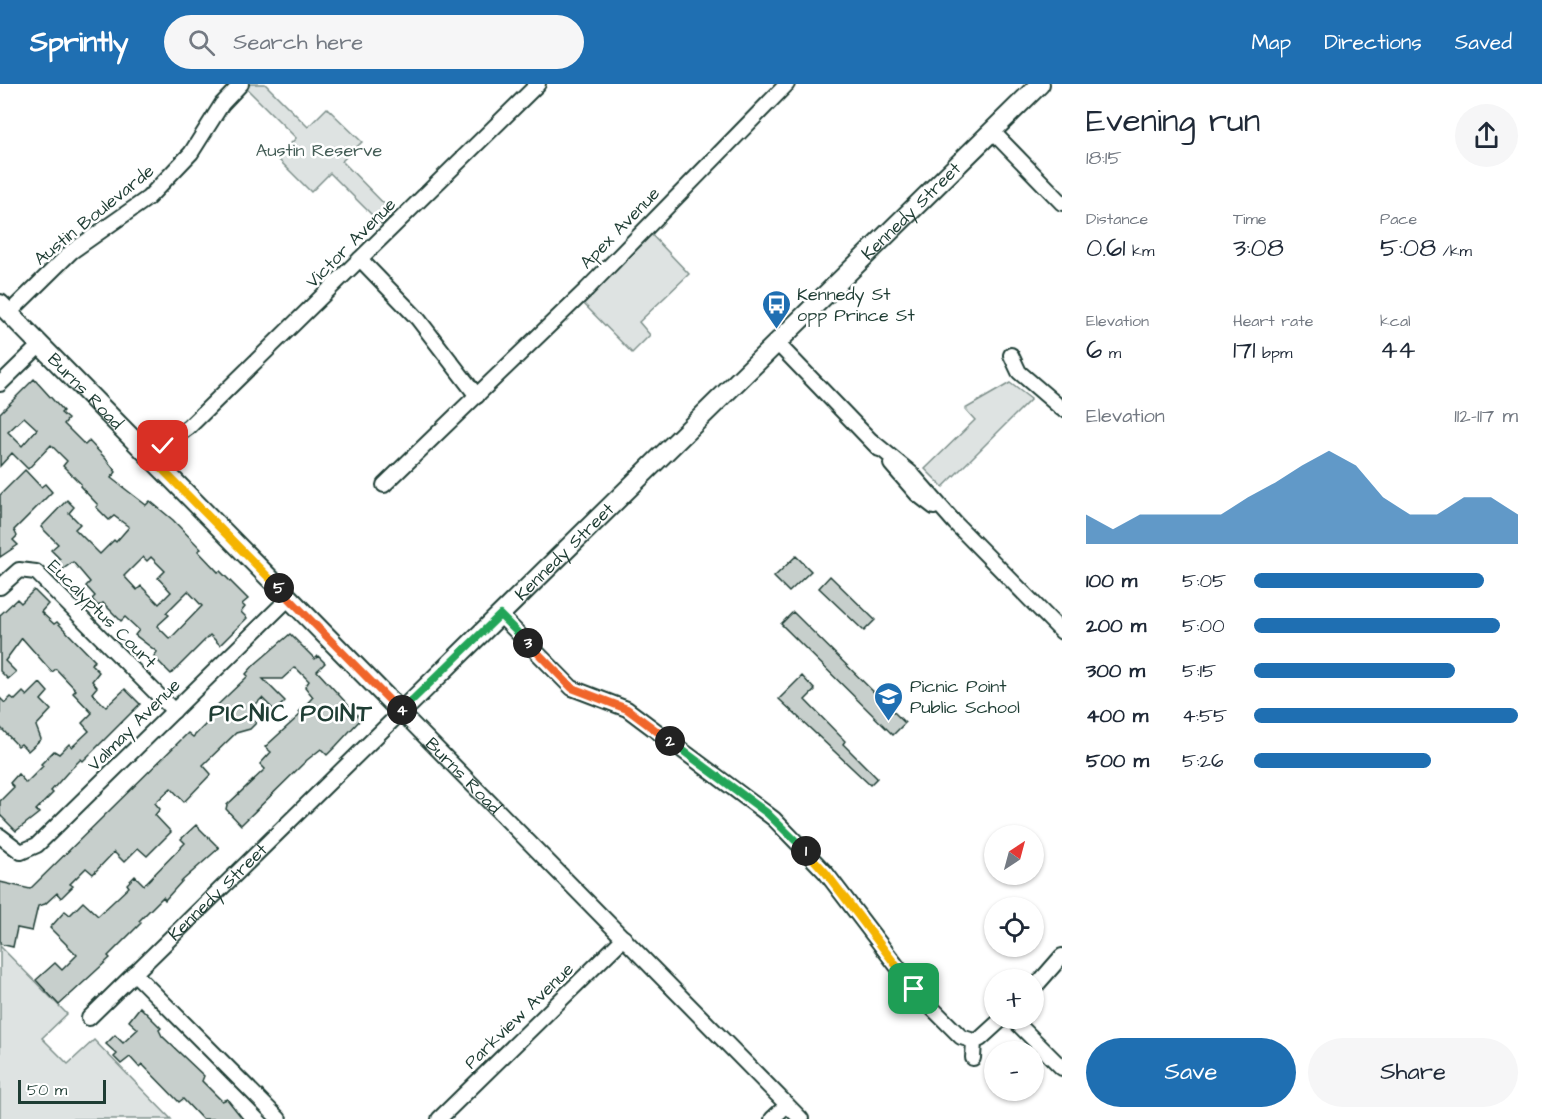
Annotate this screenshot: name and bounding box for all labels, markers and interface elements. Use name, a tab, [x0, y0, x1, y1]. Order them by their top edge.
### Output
search box	[164, 15, 584, 69]
text: Sprintly	[30, 23, 128, 62]
icon: search	[185, 26, 218, 59]
text: Search here	[233, 27, 363, 58]
text: Map	[1251, 28, 1291, 57]
text: Directions	[1324, 28, 1422, 57]
text: Saved	[1455, 28, 1512, 57]
text: Evening run	[1086, 98, 1260, 144]
button: share	[1455, 104, 1518, 167]
park label: Austin Reserve	[256, 138, 382, 163]
text: 18:15	[1086, 144, 1122, 172]
street label: Kennedy Street	[856, 156, 967, 265]
street label: Austin Boulevarde	[29, 159, 160, 271]
street label: Apex Avenue	[574, 181, 666, 275]
street label: Victor Avenue	[300, 192, 402, 294]
text: Distance	[1086, 208, 1148, 230]
text: Time	[1233, 208, 1267, 230]
text: Pace	[1380, 208, 1417, 230]
text: 0.61	[1086, 230, 1126, 266]
text: 3:08	[1233, 230, 1284, 266]
text: 5:08	[1380, 230, 1436, 266]
text: km	[1126, 240, 1154, 262]
text: /km	[1436, 240, 1472, 262]
place label: Kennedy St opp Prince St	[797, 282, 915, 328]
bus stop icon: Kennedy St opp Prince St	[760, 288, 792, 330]
text: Elevation	[1086, 310, 1149, 332]
text: Heart rate	[1233, 310, 1313, 332]
text: kcal	[1380, 310, 1411, 332]
text: 6	[1086, 332, 1102, 368]
text: 171	[1233, 332, 1256, 368]
text: 44	[1380, 332, 1415, 368]
text: m	[1102, 342, 1121, 364]
text: bpm	[1256, 342, 1292, 364]
street label: Burns Road	[42, 347, 129, 435]
text: Elevation	[1086, 402, 1165, 430]
text: 112–117 m	[1454, 402, 1518, 430]
pin	[137, 420, 188, 471]
icon: check	[146, 429, 179, 462]
street label: Kennedy Street	[509, 496, 620, 606]
street label: Eucalyptus Court	[41, 554, 163, 675]
text: 100 m	[1086, 567, 1137, 595]
text: 5:05	[1182, 567, 1226, 595]
pin: 5	[264, 573, 294, 603]
text: 5	[273, 577, 285, 599]
text: 200 m	[1086, 612, 1146, 640]
text: 5:00	[1182, 612, 1225, 640]
pin: 3	[513, 628, 543, 658]
text: 3	[524, 632, 532, 654]
text: 300 m	[1086, 657, 1145, 685]
text: 5:15	[1182, 657, 1216, 685]
street label: Valmay Avenue	[82, 673, 187, 778]
place label: Picnic Point Public School	[910, 674, 1020, 720]
school or university icon: Picnic Point Public School	[873, 680, 905, 722]
pin: 4	[387, 695, 417, 725]
district label: PICNIC POINT	[209, 697, 373, 731]
text: 4	[397, 699, 407, 721]
text: 400 m	[1086, 702, 1148, 730]
text: 4:55	[1182, 702, 1227, 730]
pin: 2	[655, 726, 685, 756]
text: 2	[665, 730, 675, 752]
street label: Burns Road	[420, 732, 507, 819]
text: 500 m	[1086, 747, 1149, 775]
text: 5:26	[1182, 747, 1223, 775]
north arrow	[984, 825, 1044, 885]
map controls	[984, 825, 1044, 1101]
pin: 1	[791, 836, 821, 866]
street label: Kennedy Street	[162, 837, 273, 947]
text: 1	[805, 840, 807, 862]
button: locate	[984, 897, 1044, 957]
street label: Parkview Avenue	[459, 957, 580, 1075]
pin	[888, 963, 939, 1014]
button: +	[984, 969, 1044, 1029]
icon: arrive	[897, 972, 930, 1005]
button: Save	[1086, 1038, 1296, 1107]
button: Share	[1308, 1038, 1518, 1107]
button: −	[984, 1041, 1044, 1101]
scale bar	[18, 1077, 106, 1104]
text: 50 m	[27, 1079, 67, 1101]

